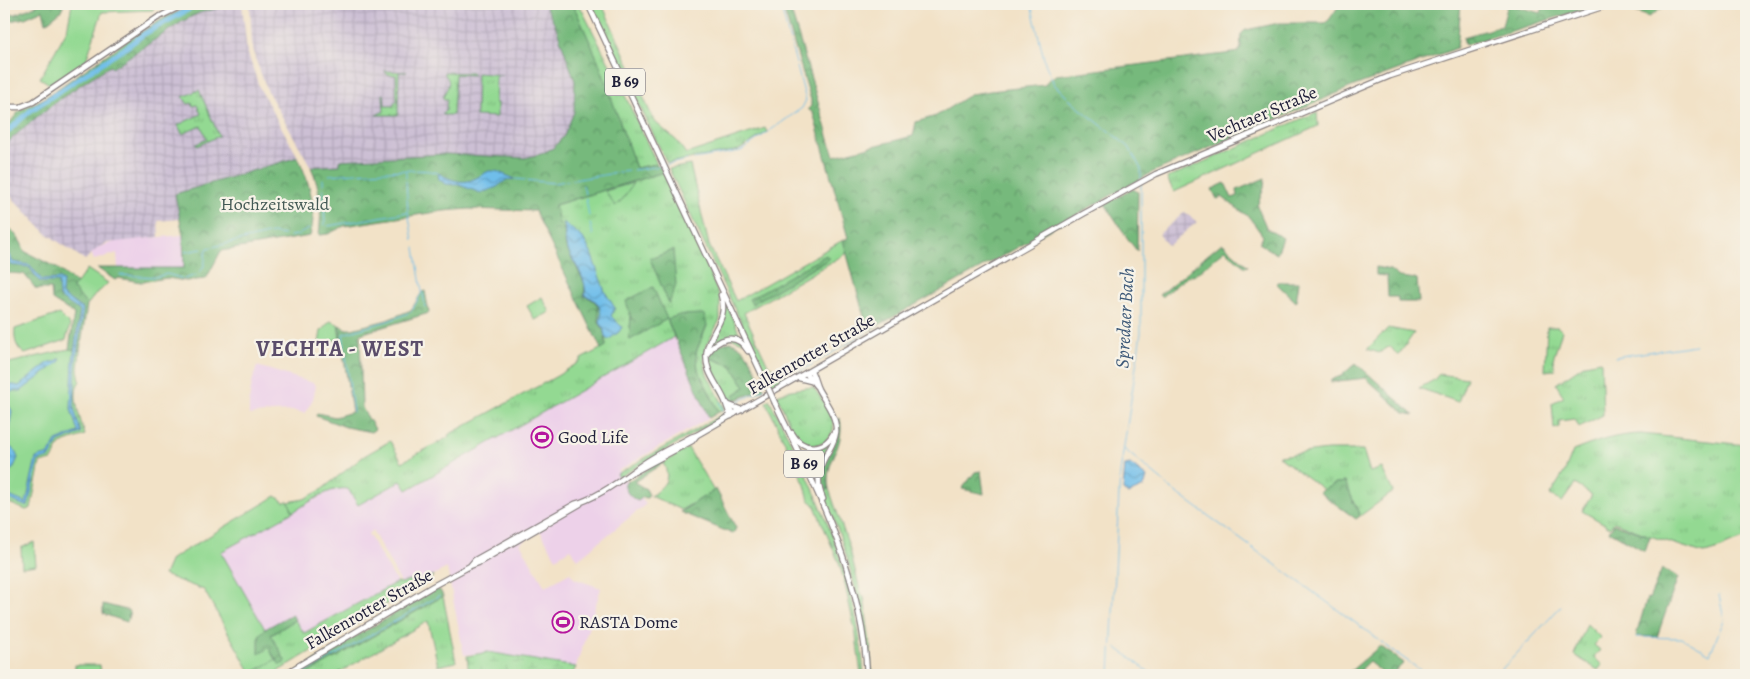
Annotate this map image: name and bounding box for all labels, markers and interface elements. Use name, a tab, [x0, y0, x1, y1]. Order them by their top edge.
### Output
road number: B 69	[605, 68, 645, 95]
street label: Vechtaer Straße	[1203, 80, 1321, 148]
park label: Hochzeitswald	[221, 192, 330, 216]
water label: Spredaer Bach	[1109, 267, 1141, 369]
street label: Falkenrotter Straße	[743, 308, 879, 400]
district label: VECHTA - WEST	[255, 334, 424, 364]
sports icon: Good Life	[530, 425, 554, 449]
place label: Good Life	[558, 425, 629, 449]
road number: B 69	[784, 450, 824, 478]
street label: Falkenrotter Straße	[301, 563, 437, 655]
sports icon: RASTA Dome	[551, 610, 575, 634]
place label: RASTA Dome	[579, 610, 678, 634]

